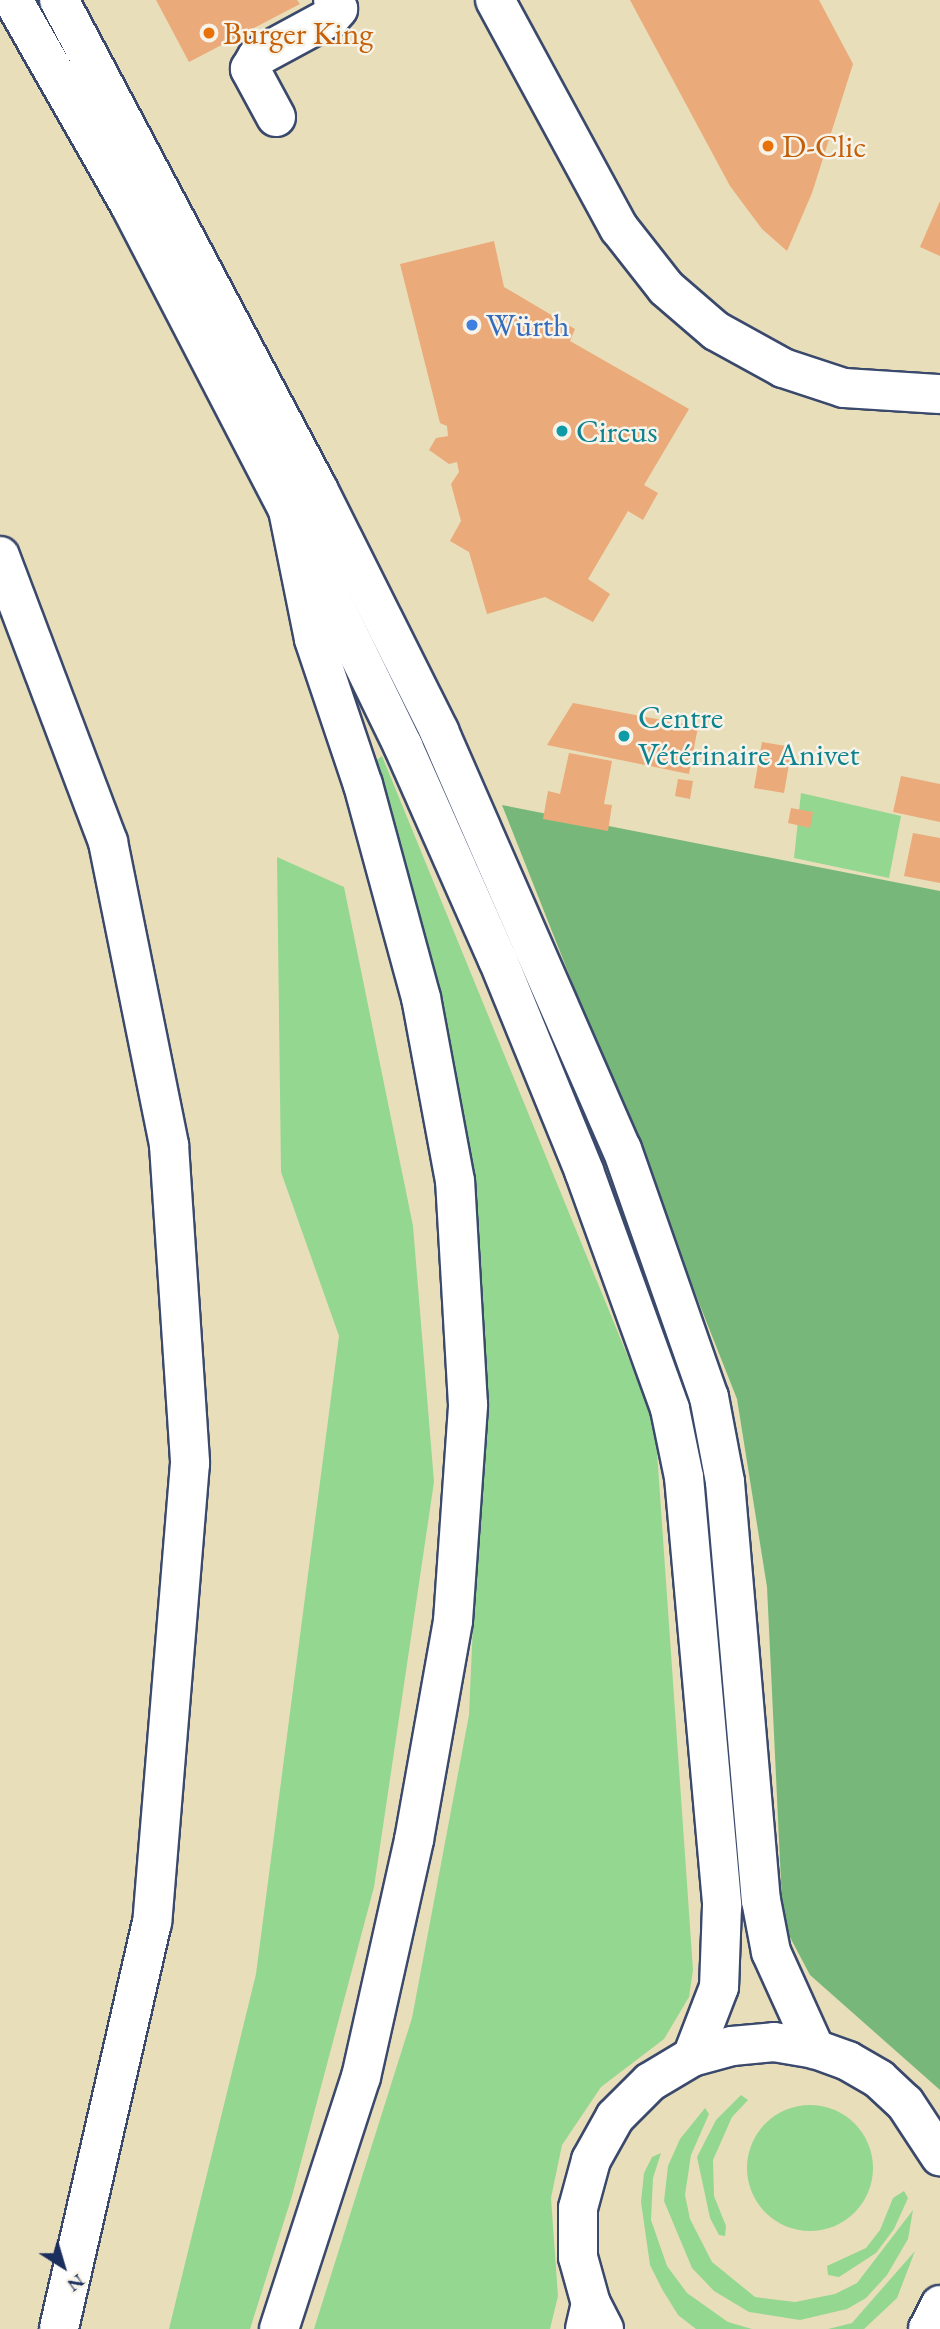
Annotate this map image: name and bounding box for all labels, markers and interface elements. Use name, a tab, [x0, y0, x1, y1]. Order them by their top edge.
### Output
place label: Burger King	[223, 14, 373, 52]
marker: Burger King	[201, 25, 217, 41]
place label: D-Clic	[782, 127, 866, 165]
marker: D-Clic	[760, 138, 776, 154]
place label: Würth	[486, 306, 569, 344]
marker: Würth	[464, 317, 480, 333]
place label: Circus	[576, 412, 657, 450]
marker: Circus	[554, 423, 570, 439]
place label: Centre Vétérinaire Anivet	[638, 699, 860, 774]
marker: Centre Vétérinaire Anivet	[616, 728, 632, 744]
north arrow	[28, 2231, 98, 2301]
text: N	[62, 2269, 90, 2298]

